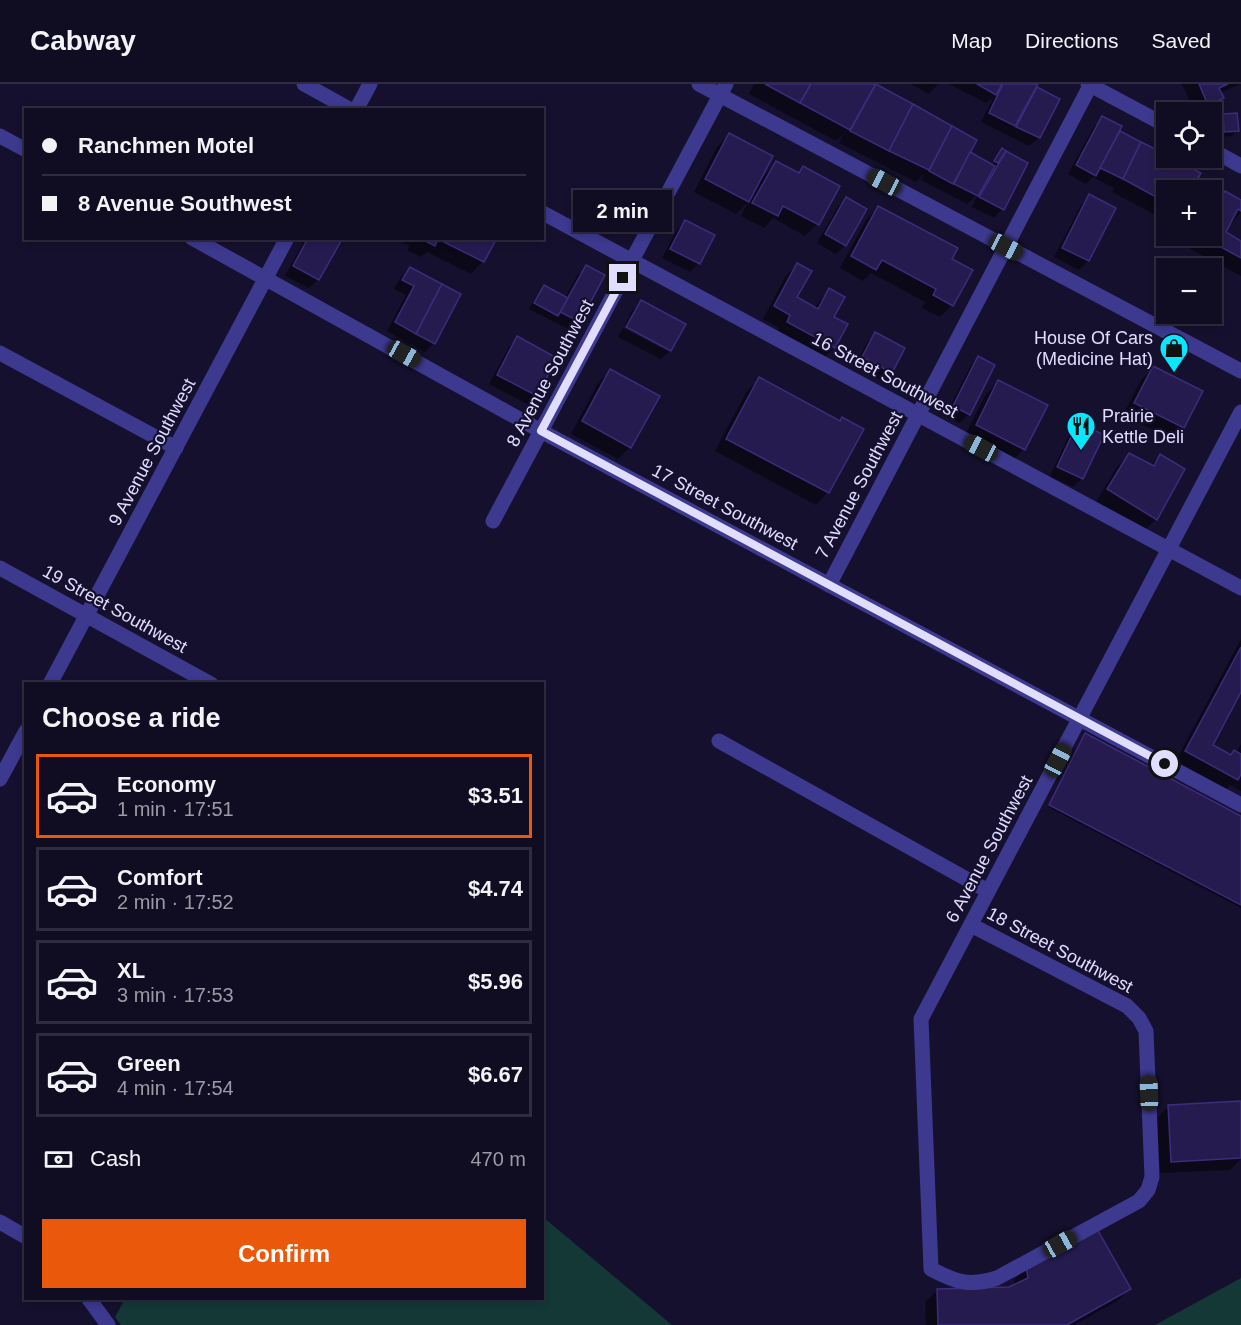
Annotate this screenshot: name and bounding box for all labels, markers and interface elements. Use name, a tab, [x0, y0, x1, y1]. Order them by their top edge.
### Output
text: Cabway	[30, 25, 136, 56]
text: Map	[951, 29, 992, 52]
text: Directions	[1025, 29, 1118, 52]
text: Saved	[1151, 29, 1211, 52]
map controls	[1156, 102, 1222, 324]
button: locate	[1156, 102, 1222, 168]
text: Ranchmen Motel	[78, 133, 254, 158]
car	[864, 166, 904, 198]
button: +	[1156, 180, 1222, 246]
text: 8 Avenue Southwest	[78, 191, 292, 216]
callout: 2 min	[574, 191, 672, 233]
text: 2 min	[596, 200, 649, 222]
car	[986, 231, 1026, 263]
button: −	[1156, 258, 1222, 324]
route end	[609, 264, 636, 291]
street label: 8 Avenue Southwest	[503, 296, 597, 450]
street label: 16 Street Southwest	[809, 328, 961, 422]
place label: House Of Cars (Medicine Hat)	[1034, 328, 1153, 369]
shop icon: House Of Cars (Medicine Hat)	[1158, 332, 1190, 374]
car	[384, 337, 424, 371]
street label: 9 Avenue Southwest	[105, 375, 199, 529]
place label: Prairie Kettle Deli	[1102, 406, 1184, 447]
street label: 7 Avenue Southwest	[812, 408, 906, 562]
restaurant icon: Prairie Kettle Deli	[1065, 410, 1097, 452]
car	[961, 432, 1001, 464]
street label: 17 Street Southwest	[649, 460, 801, 554]
street label: 19 Street Southwest	[39, 561, 191, 657]
text: Choose a ride	[42, 703, 221, 733]
car	[1042, 740, 1074, 780]
route start	[1151, 750, 1178, 777]
icon: car	[45, 769, 99, 823]
text: Economy	[117, 772, 216, 797]
street label: 6 Avenue Southwest	[942, 772, 1036, 926]
text: $3.51	[468, 783, 523, 808]
text: 1 min · 17:51	[117, 798, 234, 820]
icon: car	[45, 862, 99, 916]
text: Comfort	[117, 865, 203, 890]
text: $4.74	[468, 876, 523, 901]
text: 2 min · 17:52	[117, 891, 234, 913]
street label: 18 Street Southwest	[984, 903, 1136, 997]
icon: car	[45, 955, 99, 1009]
text: XL	[117, 958, 145, 983]
text: $5.96	[468, 969, 523, 994]
text: 3 min · 17:53	[117, 984, 234, 1006]
icon: car	[45, 1048, 99, 1102]
text: Green	[117, 1051, 181, 1076]
text: $6.67	[468, 1062, 523, 1087]
car	[1139, 1075, 1159, 1111]
text: 4 min · 17:54	[117, 1077, 234, 1099]
icon: cash	[42, 1143, 75, 1176]
text: Cash	[90, 1146, 141, 1171]
text: 470 m	[470, 1148, 526, 1170]
button: Confirm	[42, 1219, 526, 1288]
car	[1040, 1227, 1080, 1261]

